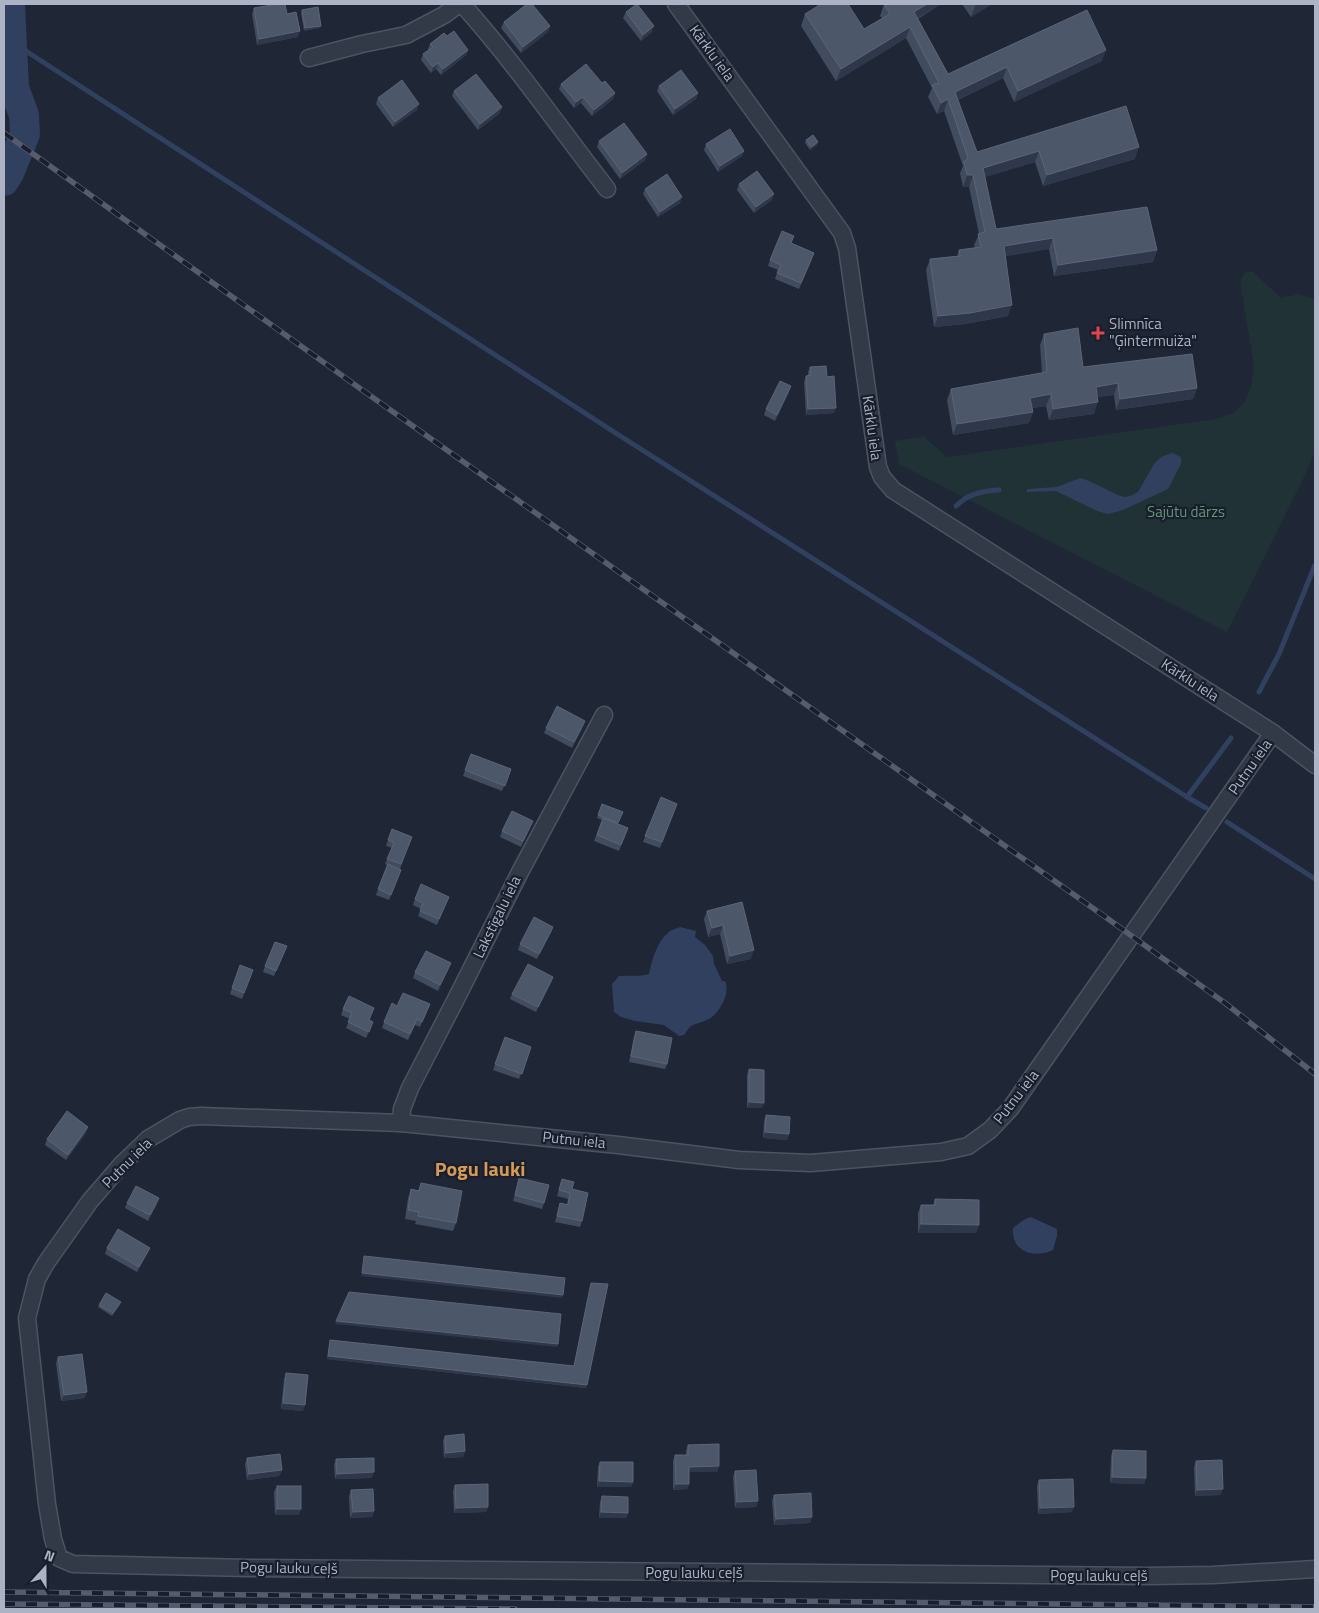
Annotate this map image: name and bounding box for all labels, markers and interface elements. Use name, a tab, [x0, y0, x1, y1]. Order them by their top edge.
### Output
street label: Kārklu iela	[684, 20, 741, 86]
place label: Slimnīca "Ģintermuiža"	[1109, 312, 1197, 352]
marker: Slimnīca "Ģintermuiža"	[1091, 326, 1105, 340]
street label: Kārklu iela	[857, 394, 888, 462]
park label: Sajūtu dārzs	[1147, 500, 1225, 523]
street label: Kārklu iela	[1157, 652, 1224, 707]
street label: Putnu iela	[1222, 734, 1277, 799]
street label: Lakstīgalu iela	[467, 871, 527, 962]
street label: Putnu iela	[987, 1064, 1044, 1129]
street label: Putnu iela	[541, 1125, 607, 1154]
street label: Putnu iela	[96, 1132, 157, 1193]
district label: Pogu lauki	[435, 1153, 525, 1184]
north arrow	[20, 1543, 70, 1593]
text: N	[42, 1544, 58, 1567]
street label: Pogu lauku ceļš	[240, 1555, 338, 1580]
street label: Pogu lauku ceļš	[645, 1561, 743, 1584]
street label: Pogu lauku ceļš	[1050, 1564, 1148, 1587]

